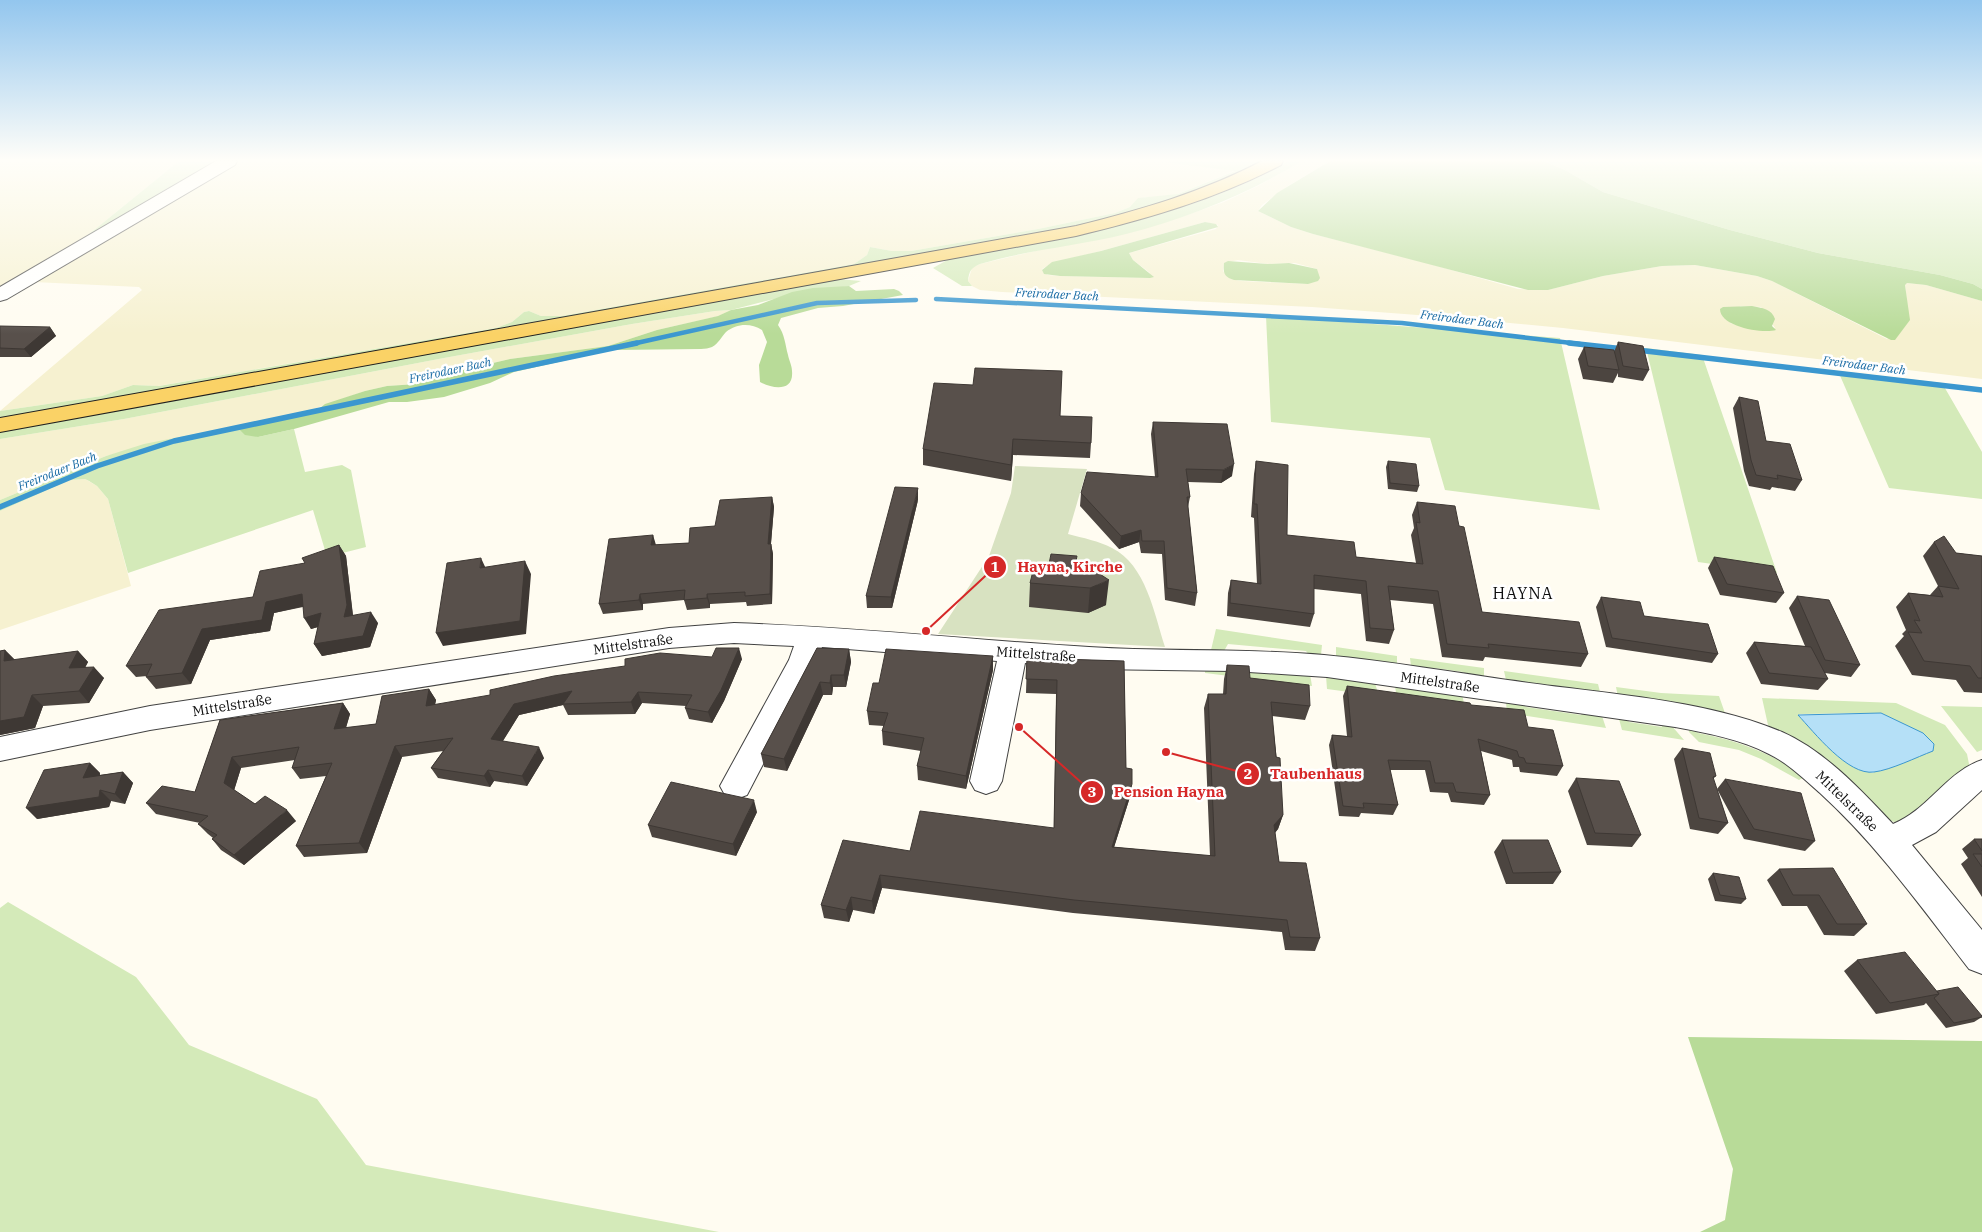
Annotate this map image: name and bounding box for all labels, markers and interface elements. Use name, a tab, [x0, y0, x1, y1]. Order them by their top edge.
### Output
water label: Freirodaer Bach	[1014, 284, 1100, 304]
water label: Freirodaer Bach	[1419, 306, 1505, 332]
water label: Freirodaer Bach	[1821, 352, 1907, 378]
water label: Freirodaer Bach	[407, 354, 493, 386]
water label: Freirodaer Bach	[14, 448, 99, 494]
callout: Hayna, Kirche	[982, 552, 1133, 582]
text: 1	[990, 557, 1000, 576]
text: Hayna, Kirche	[1017, 557, 1123, 576]
district label: HAYNA	[1492, 583, 1554, 603]
street label: Mittelstraße	[592, 630, 674, 658]
street label: Mittelstraße	[995, 642, 1077, 666]
street label: Mittelstraße	[1399, 668, 1481, 696]
street label: Mittelstraße	[191, 690, 273, 720]
callout: Taubenhaus	[1235, 759, 1372, 789]
text: 2	[1243, 764, 1253, 783]
text: Taubenhaus	[1270, 764, 1362, 783]
street label: Mittelstraße	[1812, 767, 1882, 835]
callout: Pension Hayna	[1079, 777, 1235, 807]
text: 3	[1087, 782, 1097, 801]
text: Pension Hayna	[1114, 782, 1225, 801]

